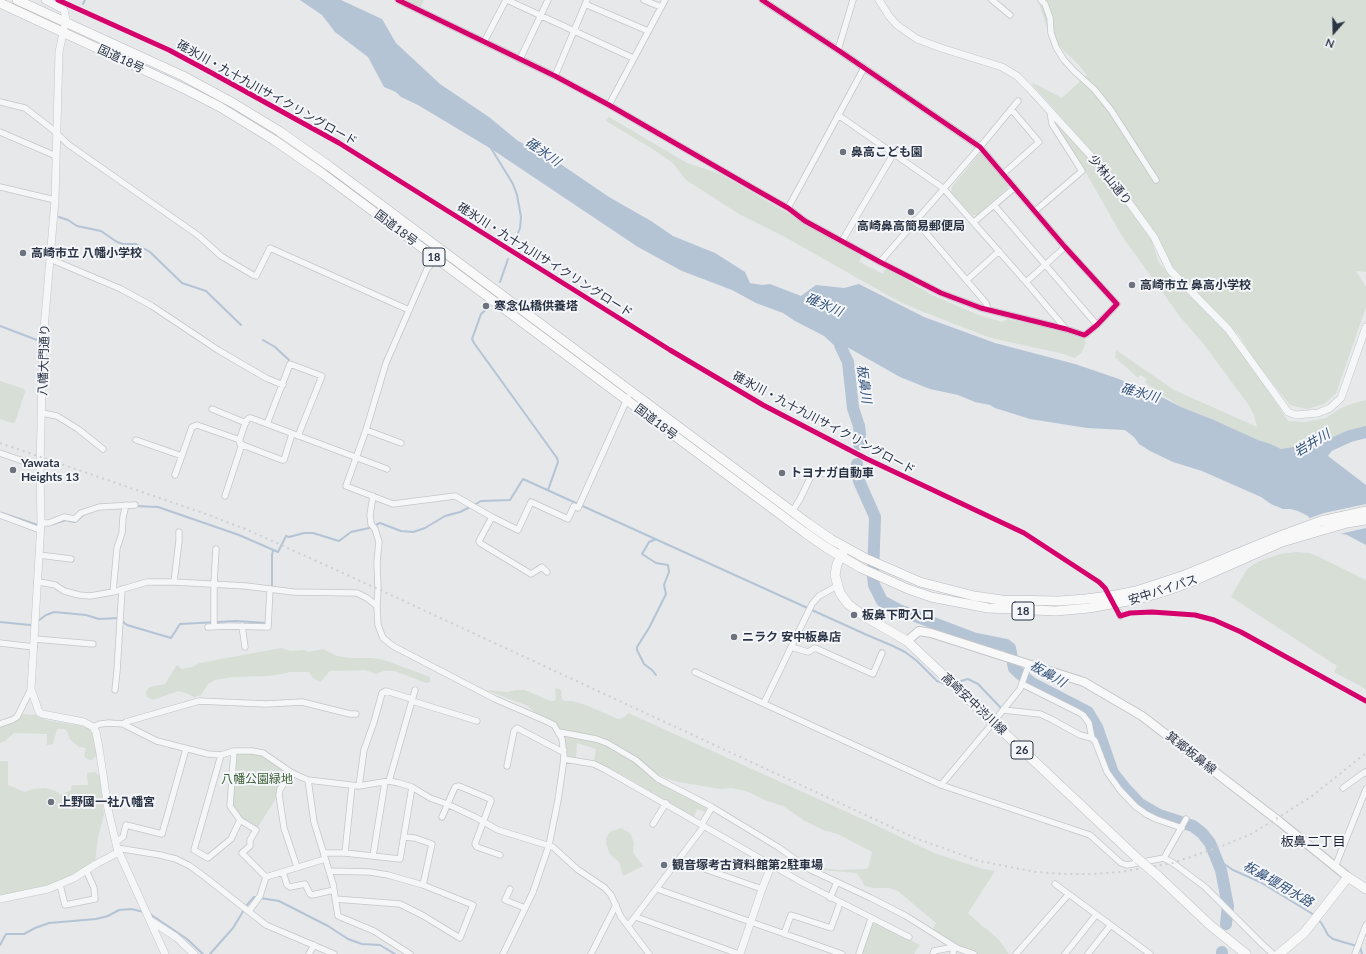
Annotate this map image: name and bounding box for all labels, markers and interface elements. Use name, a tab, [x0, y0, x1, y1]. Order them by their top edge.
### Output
north arrow	[1314, 12, 1354, 52]
text: N	[1324, 36, 1336, 51]
street label: 碓氷川・九十九川サイクリングロード	[174, 37, 360, 149]
street label: 国道18号	[95, 42, 147, 76]
water label: 碓氷川	[523, 134, 563, 170]
place label: 鼻高こども園	[851, 145, 923, 159]
marker: 鼻高こども園	[838, 147, 848, 157]
street label: 少林山通り	[1086, 152, 1134, 208]
street label: 碓氷川・九十九川サイクリングロード	[455, 200, 635, 320]
street label: 国道18号	[372, 207, 420, 249]
marker: 高崎鼻高簡易郵便局	[906, 207, 916, 217]
place label: 高崎鼻高簡易郵便局	[857, 219, 965, 233]
place label: 高崎市立 八幡小学校	[31, 246, 142, 260]
marker: 高崎市立 八幡小学校	[18, 248, 28, 258]
road number: 18	[423, 248, 445, 266]
place label: 高崎市立 鼻高小学校	[1140, 278, 1251, 292]
marker: 高崎市立 鼻高小学校	[1127, 280, 1137, 290]
water label: 碓氷川	[803, 290, 845, 320]
place label: 寒念仏橋供養塔	[494, 299, 578, 313]
marker: 寒念仏橋供養塔	[481, 301, 491, 311]
street label: 八幡大門通り	[36, 324, 52, 396]
water label: 板鼻川	[854, 364, 874, 404]
street label: 碓氷川・九十九川サイクリングロード	[731, 369, 917, 477]
water label: 碓氷川	[1119, 380, 1161, 406]
street label: 国道18号	[632, 401, 680, 443]
water label: 岩井川	[1291, 426, 1333, 460]
place label: Yawata Heights 13	[21, 456, 79, 484]
marker: Yawata Heights 13	[8, 465, 18, 475]
place label: トヨナガ自動車	[790, 466, 874, 480]
marker: トヨナガ自動車	[777, 468, 787, 478]
street label: 安中バイパス	[1127, 572, 1199, 608]
road number: 18	[1012, 602, 1034, 620]
place label: 板鼻下町入口	[862, 608, 934, 622]
marker: 板鼻下町入口	[849, 610, 859, 620]
place label: ニラク 安中板鼻店	[742, 630, 841, 644]
marker: ニラク 安中板鼻店	[729, 632, 739, 642]
water label: 板鼻川	[1027, 657, 1069, 691]
street label: 高崎安中渋川線	[938, 670, 1010, 738]
street label: 箕郷板鼻線	[1163, 729, 1219, 777]
road number: 26	[1011, 741, 1033, 759]
park label: 八幡公園緑地	[221, 772, 293, 786]
place label: 上野國一社八幡宮	[59, 795, 155, 809]
marker: 上野國一社八幡宮	[46, 797, 56, 807]
district label: 板鼻二丁目	[1281, 834, 1345, 850]
place label: 観音塚考古資料館第2駐車場	[672, 858, 823, 872]
water label: 板鼻堰用水路	[1240, 858, 1316, 910]
marker: 観音塚考古資料館第2駐車場	[659, 860, 669, 870]

